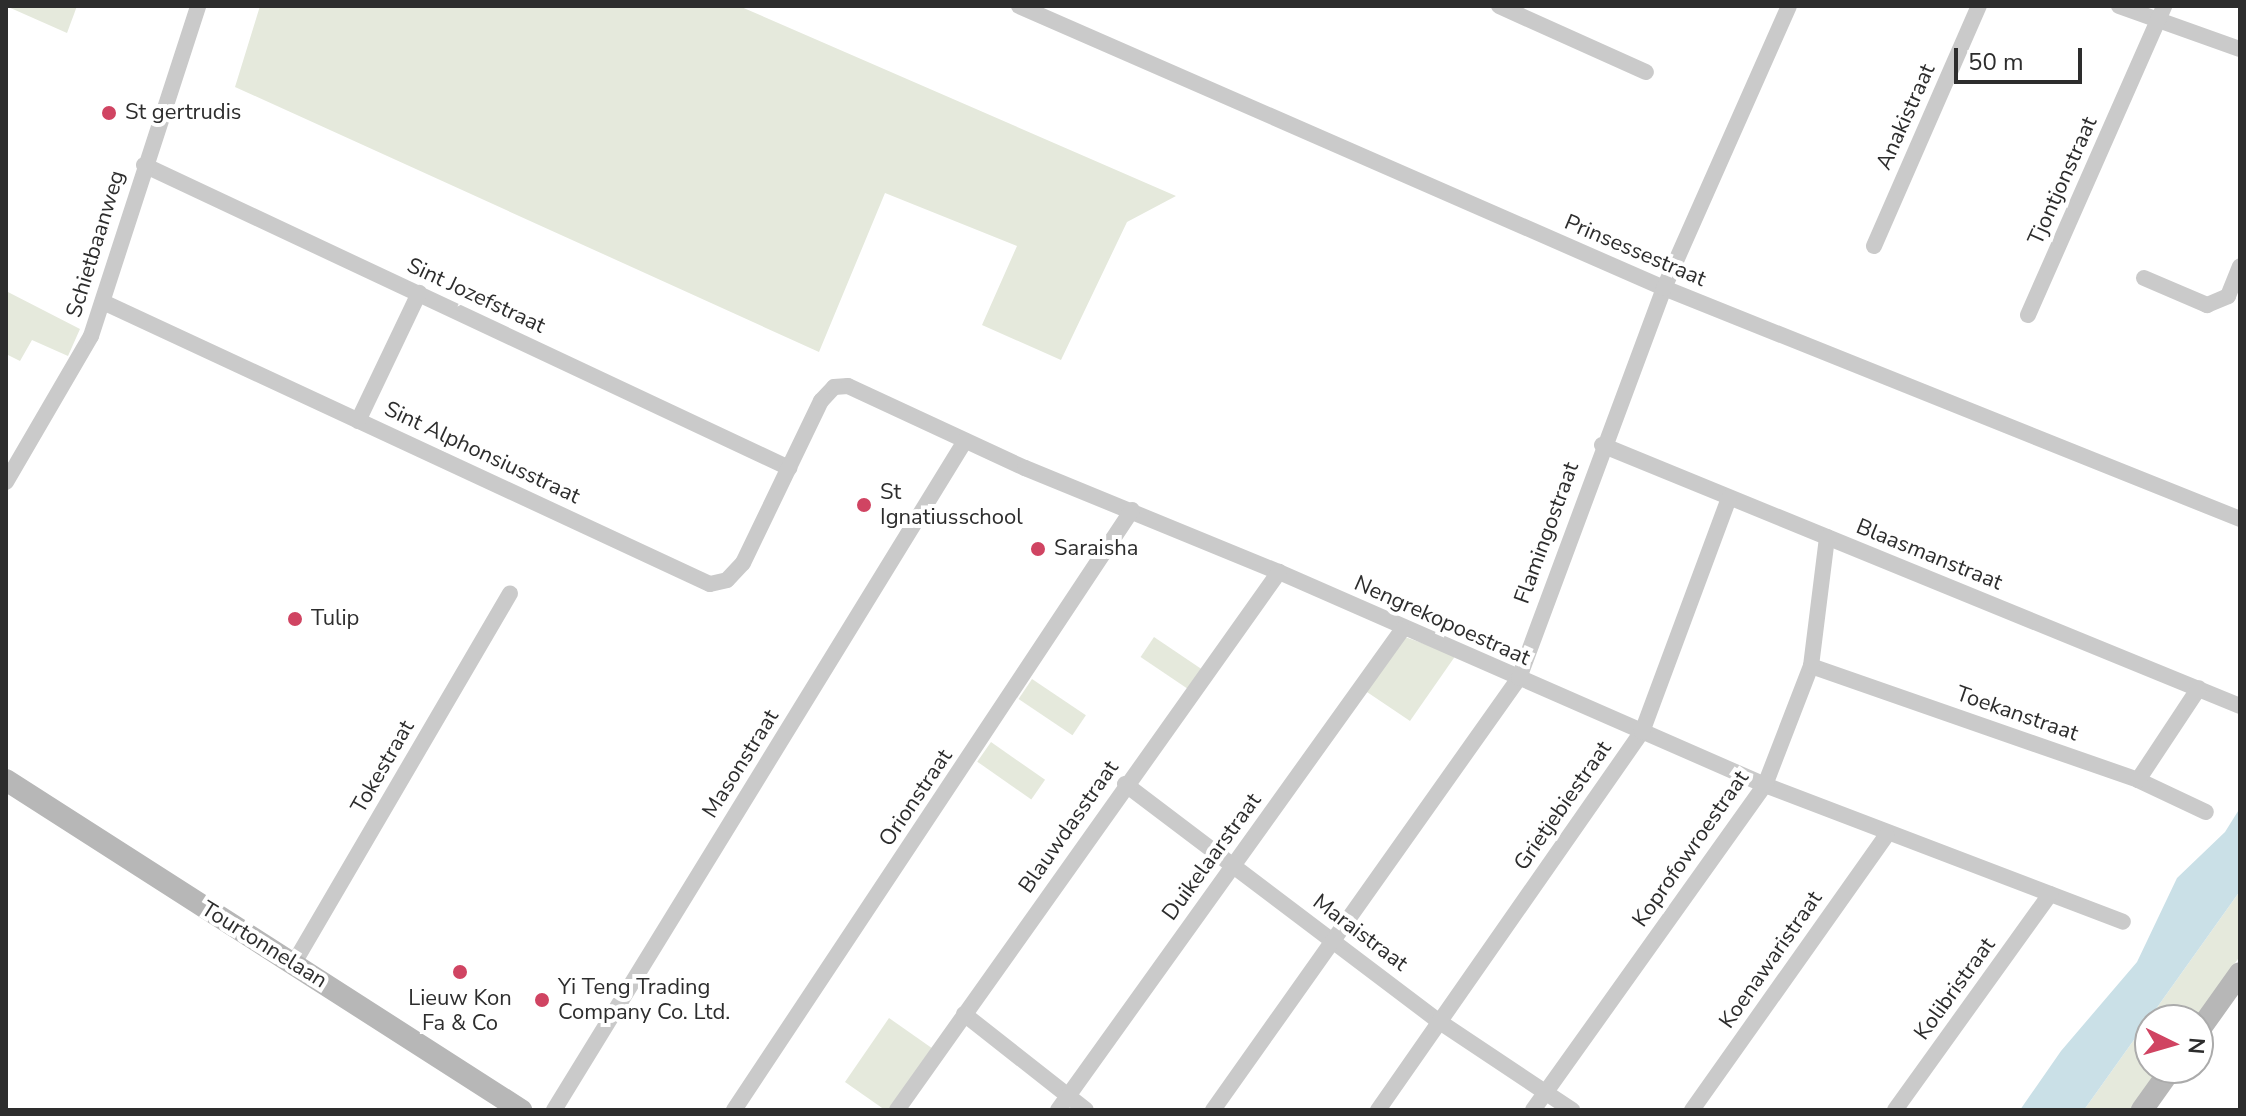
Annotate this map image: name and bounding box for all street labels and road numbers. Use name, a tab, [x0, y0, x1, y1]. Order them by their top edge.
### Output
street label: Anakistraat	[1871, 60, 1941, 174]
street label: Tjontjonstraat	[2023, 113, 2103, 249]
street label: Schietbaanweg	[61, 167, 131, 321]
street label: Prinsessestraat	[1560, 209, 1710, 293]
street label: Sint Jozefstraat	[403, 252, 549, 340]
street label: Sint Alphonsiusstraat	[380, 396, 584, 510]
street label: Flamingostraat	[1509, 459, 1585, 607]
street label: Blaasmanstraat	[1852, 514, 2006, 596]
street label: Nengrekopoestraat	[1350, 570, 1534, 672]
street label: Toekanstraat	[1952, 681, 2082, 747]
street label: Masonstraat	[697, 705, 785, 823]
street label: Tokestraat	[346, 716, 420, 818]
street label: Grietjebiestraat	[1509, 736, 1617, 876]
street label: Orionstraat	[874, 744, 958, 852]
street label: Blauwdasstraat	[1014, 756, 1124, 898]
street label: Koprofowroestraat	[1627, 766, 1755, 932]
street label: Duikelaarstraat	[1157, 788, 1267, 926]
street label: Koenawaristraat	[1714, 886, 1828, 1034]
street label: Maraistraat	[1307, 889, 1413, 977]
street label: Tourtonnelaan	[196, 896, 332, 994]
street label: Kolibristraat	[1909, 933, 2001, 1045]

